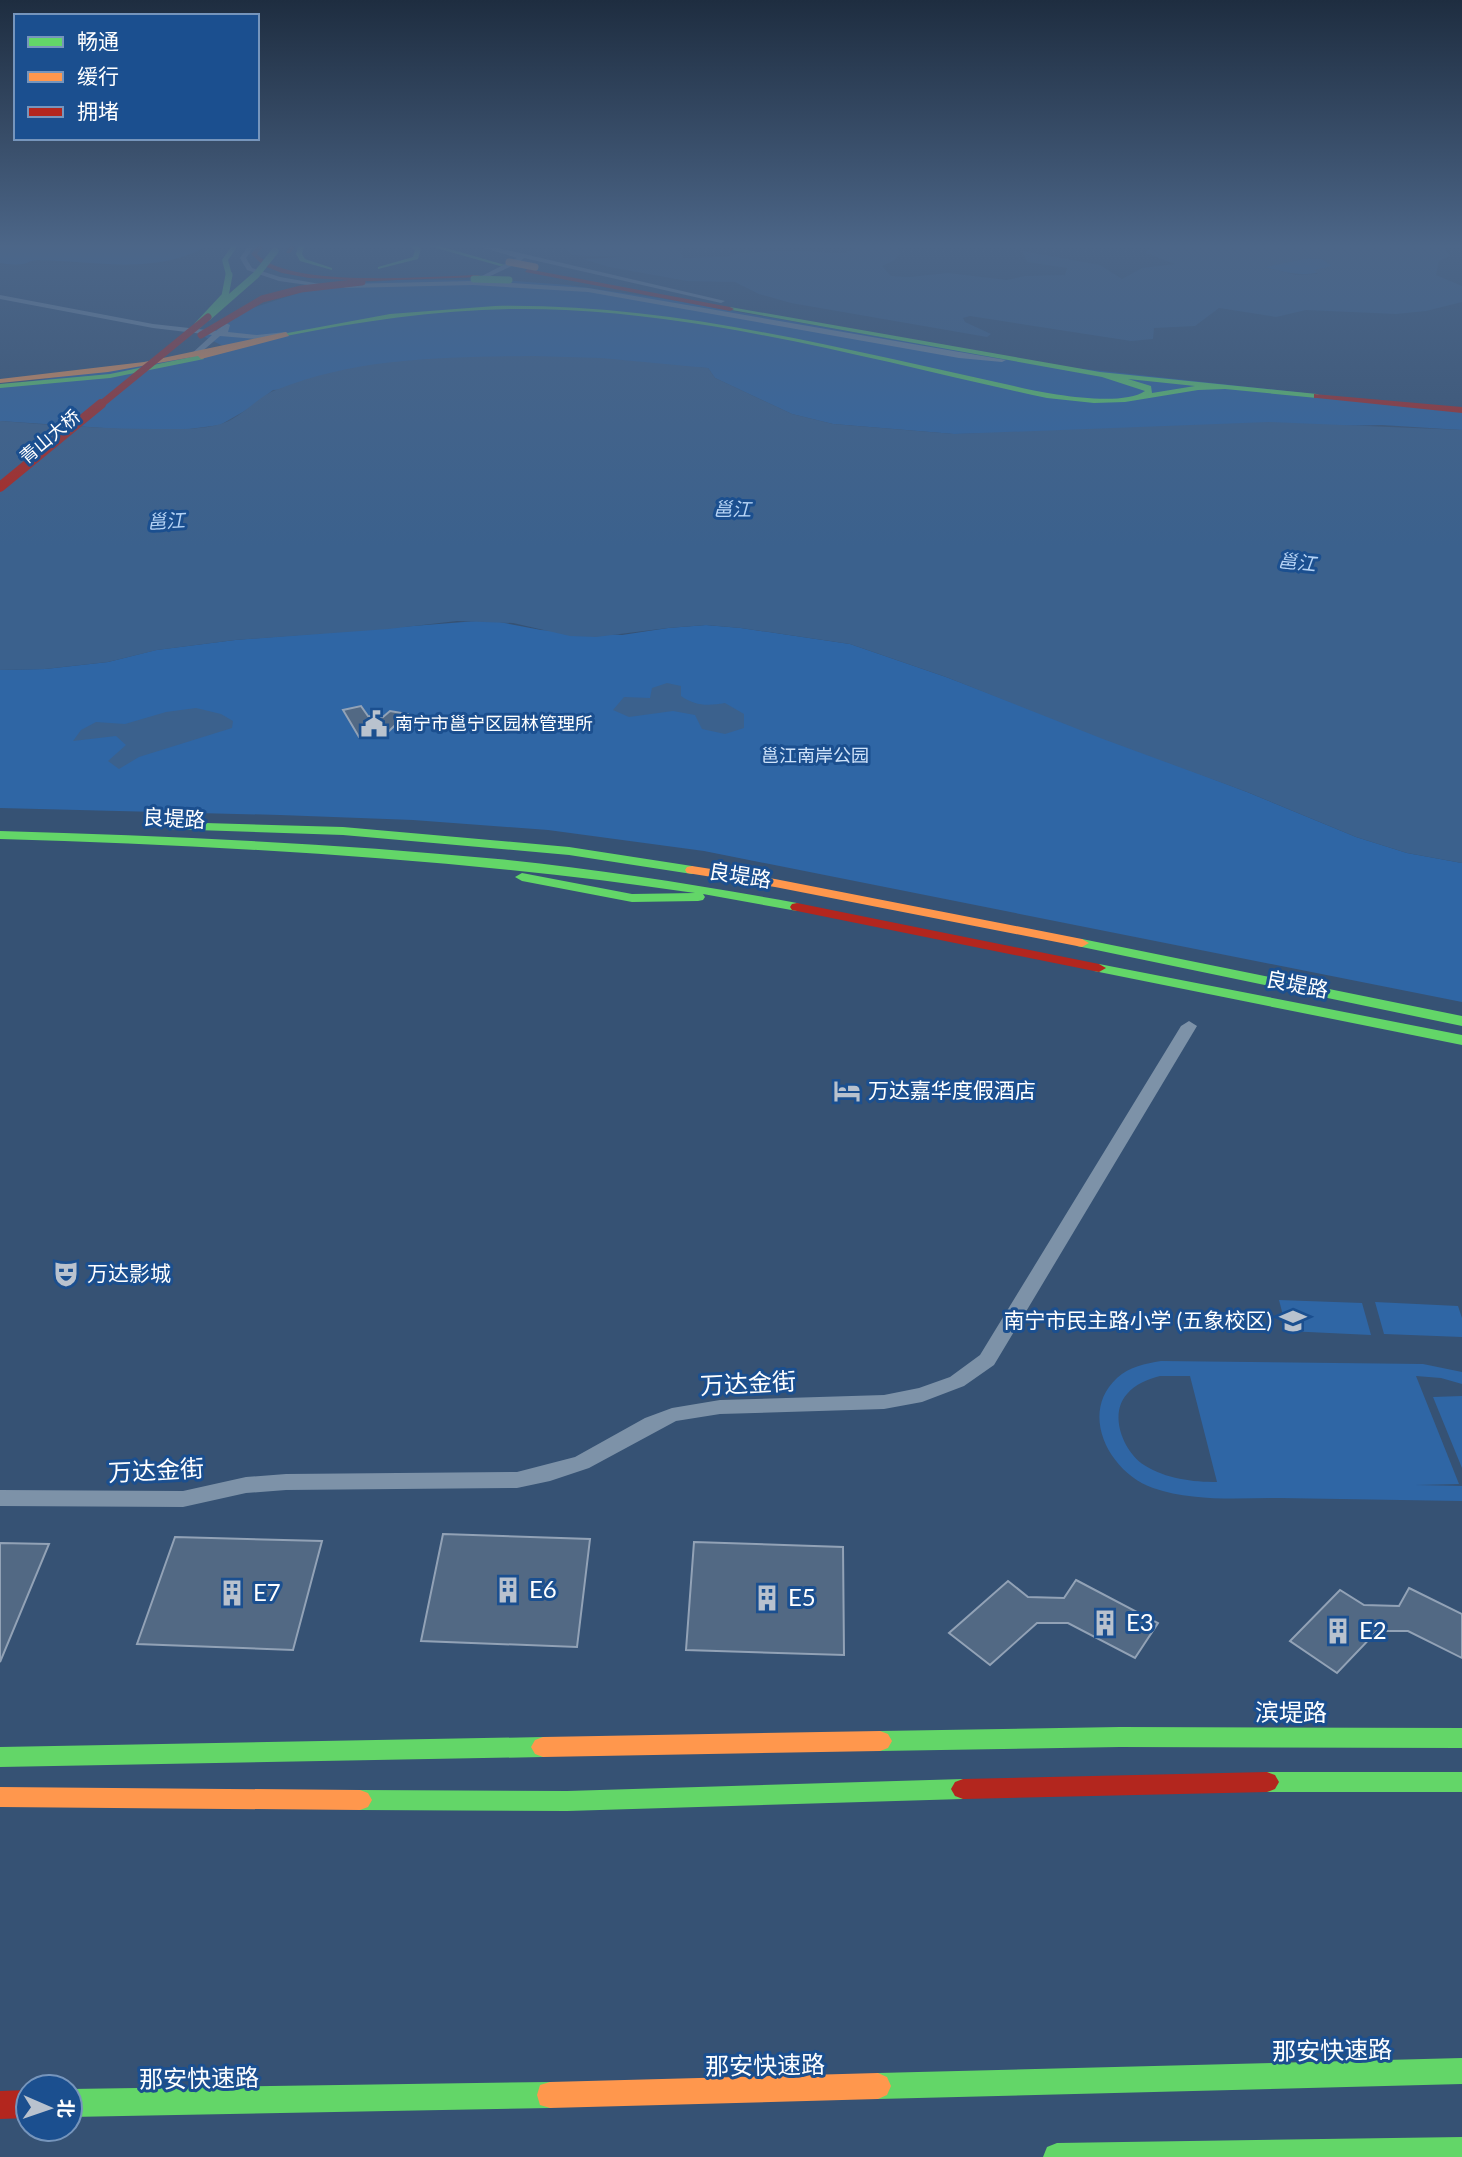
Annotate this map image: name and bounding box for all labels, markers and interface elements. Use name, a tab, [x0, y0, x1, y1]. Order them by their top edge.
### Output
legend	[14, 14, 259, 140]
text: 畅通	[77, 28, 119, 53]
text: 缓行	[77, 63, 119, 88]
text: 拥堵	[77, 98, 119, 123]
street label: 青山大桥	[15, 405, 84, 468]
water label: 邕江	[713, 497, 753, 520]
water label: 邕江	[146, 508, 188, 533]
water label: 邕江	[1277, 548, 1319, 575]
public building icon: 南宁市邕宁区园林管理所	[359, 709, 389, 739]
place label: 南宁市邕宁区园林管理所	[395, 712, 593, 734]
park label: 邕江南岸公园	[761, 744, 869, 766]
street label: 良堤路	[142, 803, 206, 832]
street label: 良堤路	[707, 857, 773, 892]
street label: 良堤路	[1264, 965, 1331, 1002]
hotel icon: 万达嘉华度假酒店	[832, 1076, 862, 1106]
place label: 万达嘉华度假酒店	[868, 1077, 1036, 1102]
theatre icon: 万达影城	[51, 1259, 81, 1289]
place label: 万达影城	[87, 1260, 171, 1285]
school or university icon: 南宁市民主路小学 (五象校区)	[1278, 1306, 1308, 1336]
place label: 南宁市民主路小学 (五象校区)	[1003, 1307, 1272, 1332]
street label: 万达金街	[699, 1366, 797, 1399]
street label: 万达金街	[107, 1453, 205, 1486]
place label: E6	[529, 1574, 557, 1603]
building icon: E6	[493, 1575, 523, 1605]
place label: E7	[253, 1577, 281, 1606]
building icon: E7	[217, 1578, 247, 1608]
place label: E5	[788, 1582, 816, 1611]
building icon: E5	[752, 1583, 782, 1613]
place label: E3	[1126, 1607, 1154, 1636]
building icon: E3	[1090, 1608, 1120, 1638]
place label: E2	[1359, 1615, 1387, 1644]
building icon: E2	[1323, 1616, 1353, 1646]
street label: 滨堤路	[1255, 1697, 1327, 1726]
street label: 那安快速路	[1272, 2034, 1392, 2065]
street label: 那安快速路	[705, 2049, 825, 2080]
street label: 那安快速路	[139, 2062, 259, 2093]
north arrow	[14, 2073, 84, 2143]
text: 北	[55, 2099, 78, 2119]

